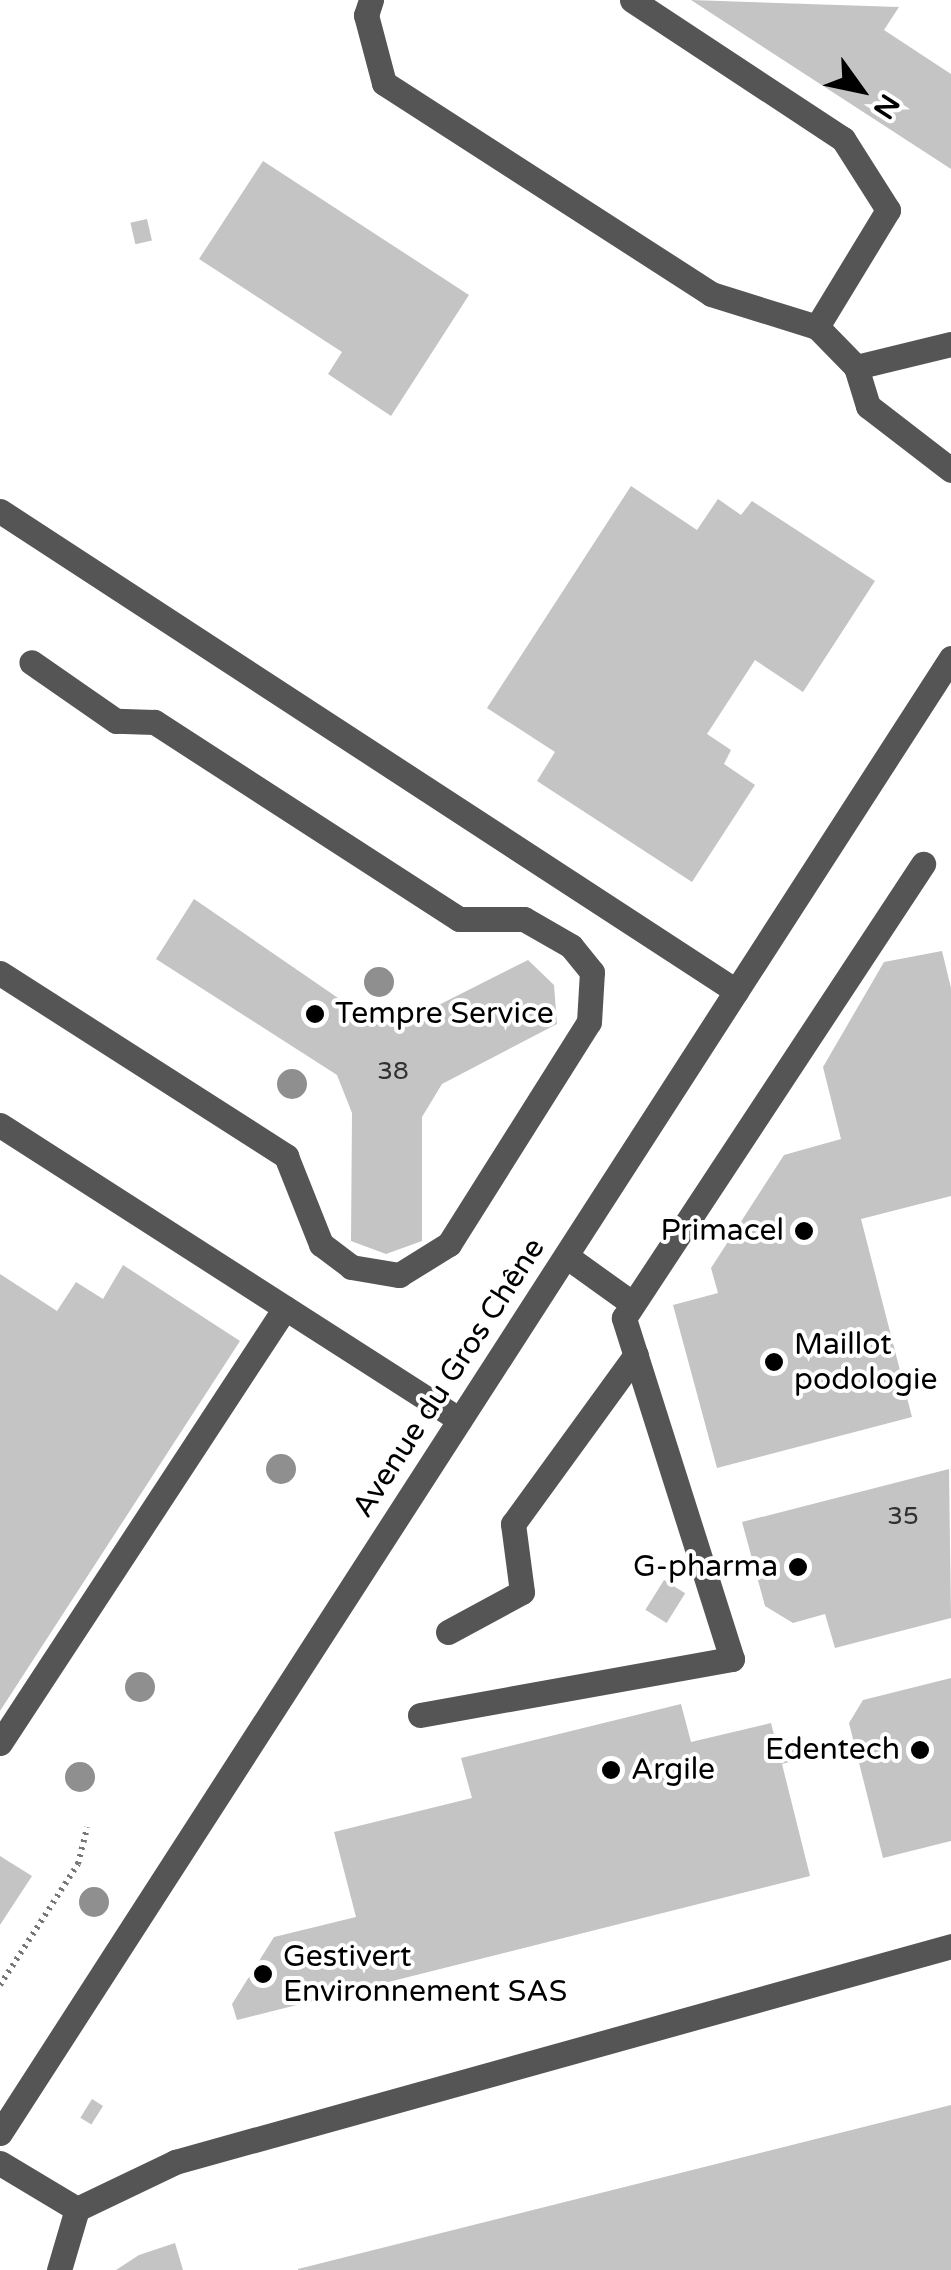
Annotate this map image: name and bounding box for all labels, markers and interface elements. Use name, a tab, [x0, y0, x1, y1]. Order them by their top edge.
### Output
north arrow	[811, 40, 911, 140]
text: N	[866, 88, 907, 125]
place label: Tempre Service	[335, 996, 554, 1032]
marker: Tempre Service	[304, 1003, 326, 1025]
house number: 38	[377, 1056, 409, 1086]
place label: Primacel	[660, 1213, 784, 1249]
marker: Primacel	[793, 1220, 815, 1242]
street label: Avenue du Gros Chêne	[345, 1232, 553, 1524]
place label: Maillot podologie	[794, 1327, 937, 1398]
marker: Maillot podologie	[763, 1351, 785, 1373]
house number: 35	[887, 1501, 919, 1531]
place label: G-pharma	[633, 1549, 778, 1585]
marker: G-pharma	[787, 1556, 809, 1578]
place label: Edentech	[765, 1732, 900, 1768]
marker: Edentech	[909, 1739, 931, 1761]
place label: Argile	[631, 1752, 715, 1788]
marker: Argile	[600, 1759, 622, 1781]
place label: Gestivert Environnement SAS	[283, 1939, 567, 2010]
marker: Gestivert Environnement SAS	[252, 1963, 274, 1985]

